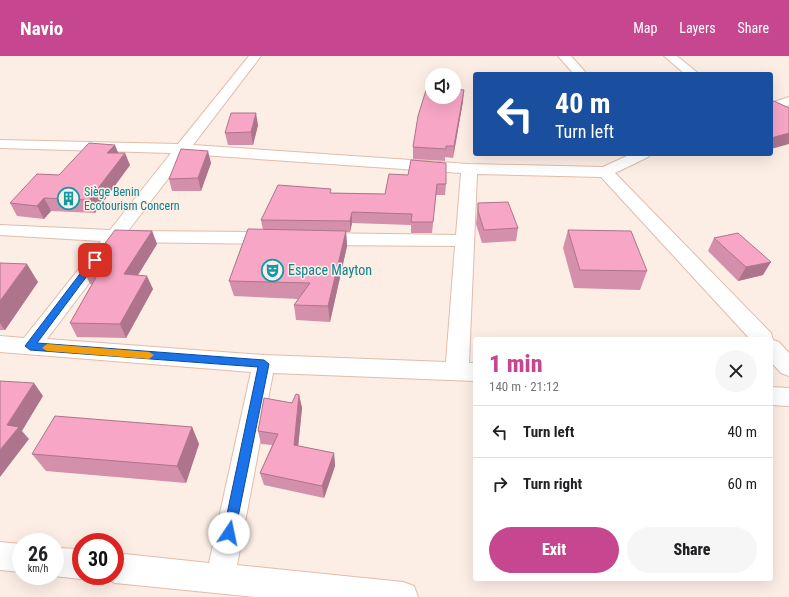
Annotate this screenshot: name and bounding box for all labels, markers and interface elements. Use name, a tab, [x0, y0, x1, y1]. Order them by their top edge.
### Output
text: Navio	[20, 17, 63, 40]
text: Map	[633, 20, 657, 36]
text: Layers	[679, 20, 716, 36]
text: Share	[738, 20, 769, 36]
map controls	[425, 68, 461, 104]
button: sound	[425, 68, 461, 104]
text: 40 m	[555, 87, 611, 120]
icon: left	[489, 88, 541, 140]
text: Turn left	[555, 121, 614, 142]
place label: Siège Benin Ecotourism Concern	[84, 185, 180, 213]
building icon: Siège Benin Ecotourism Concern	[56, 186, 82, 212]
pin	[78, 243, 112, 277]
icon: arrive	[84, 249, 106, 271]
theatre icon: Espace Mayton	[259, 257, 285, 283]
place label: Espace Mayton	[288, 262, 372, 278]
text: 1 min	[489, 350, 543, 378]
button: close	[715, 350, 757, 392]
text: 140 m · 21:12	[489, 379, 559, 394]
icon: left	[489, 421, 511, 443]
text: Turn left	[523, 423, 574, 441]
text: 40 m	[727, 423, 757, 441]
icon: right	[489, 473, 511, 495]
text: Turn right	[523, 475, 582, 493]
text: 60 m	[727, 475, 757, 493]
position arrow	[208, 512, 250, 554]
button: Exit	[489, 527, 619, 573]
button: Share	[627, 527, 757, 573]
speed limit sign: 30	[72, 533, 124, 585]
text: 26	[28, 542, 48, 566]
text: km/h	[28, 563, 48, 574]

